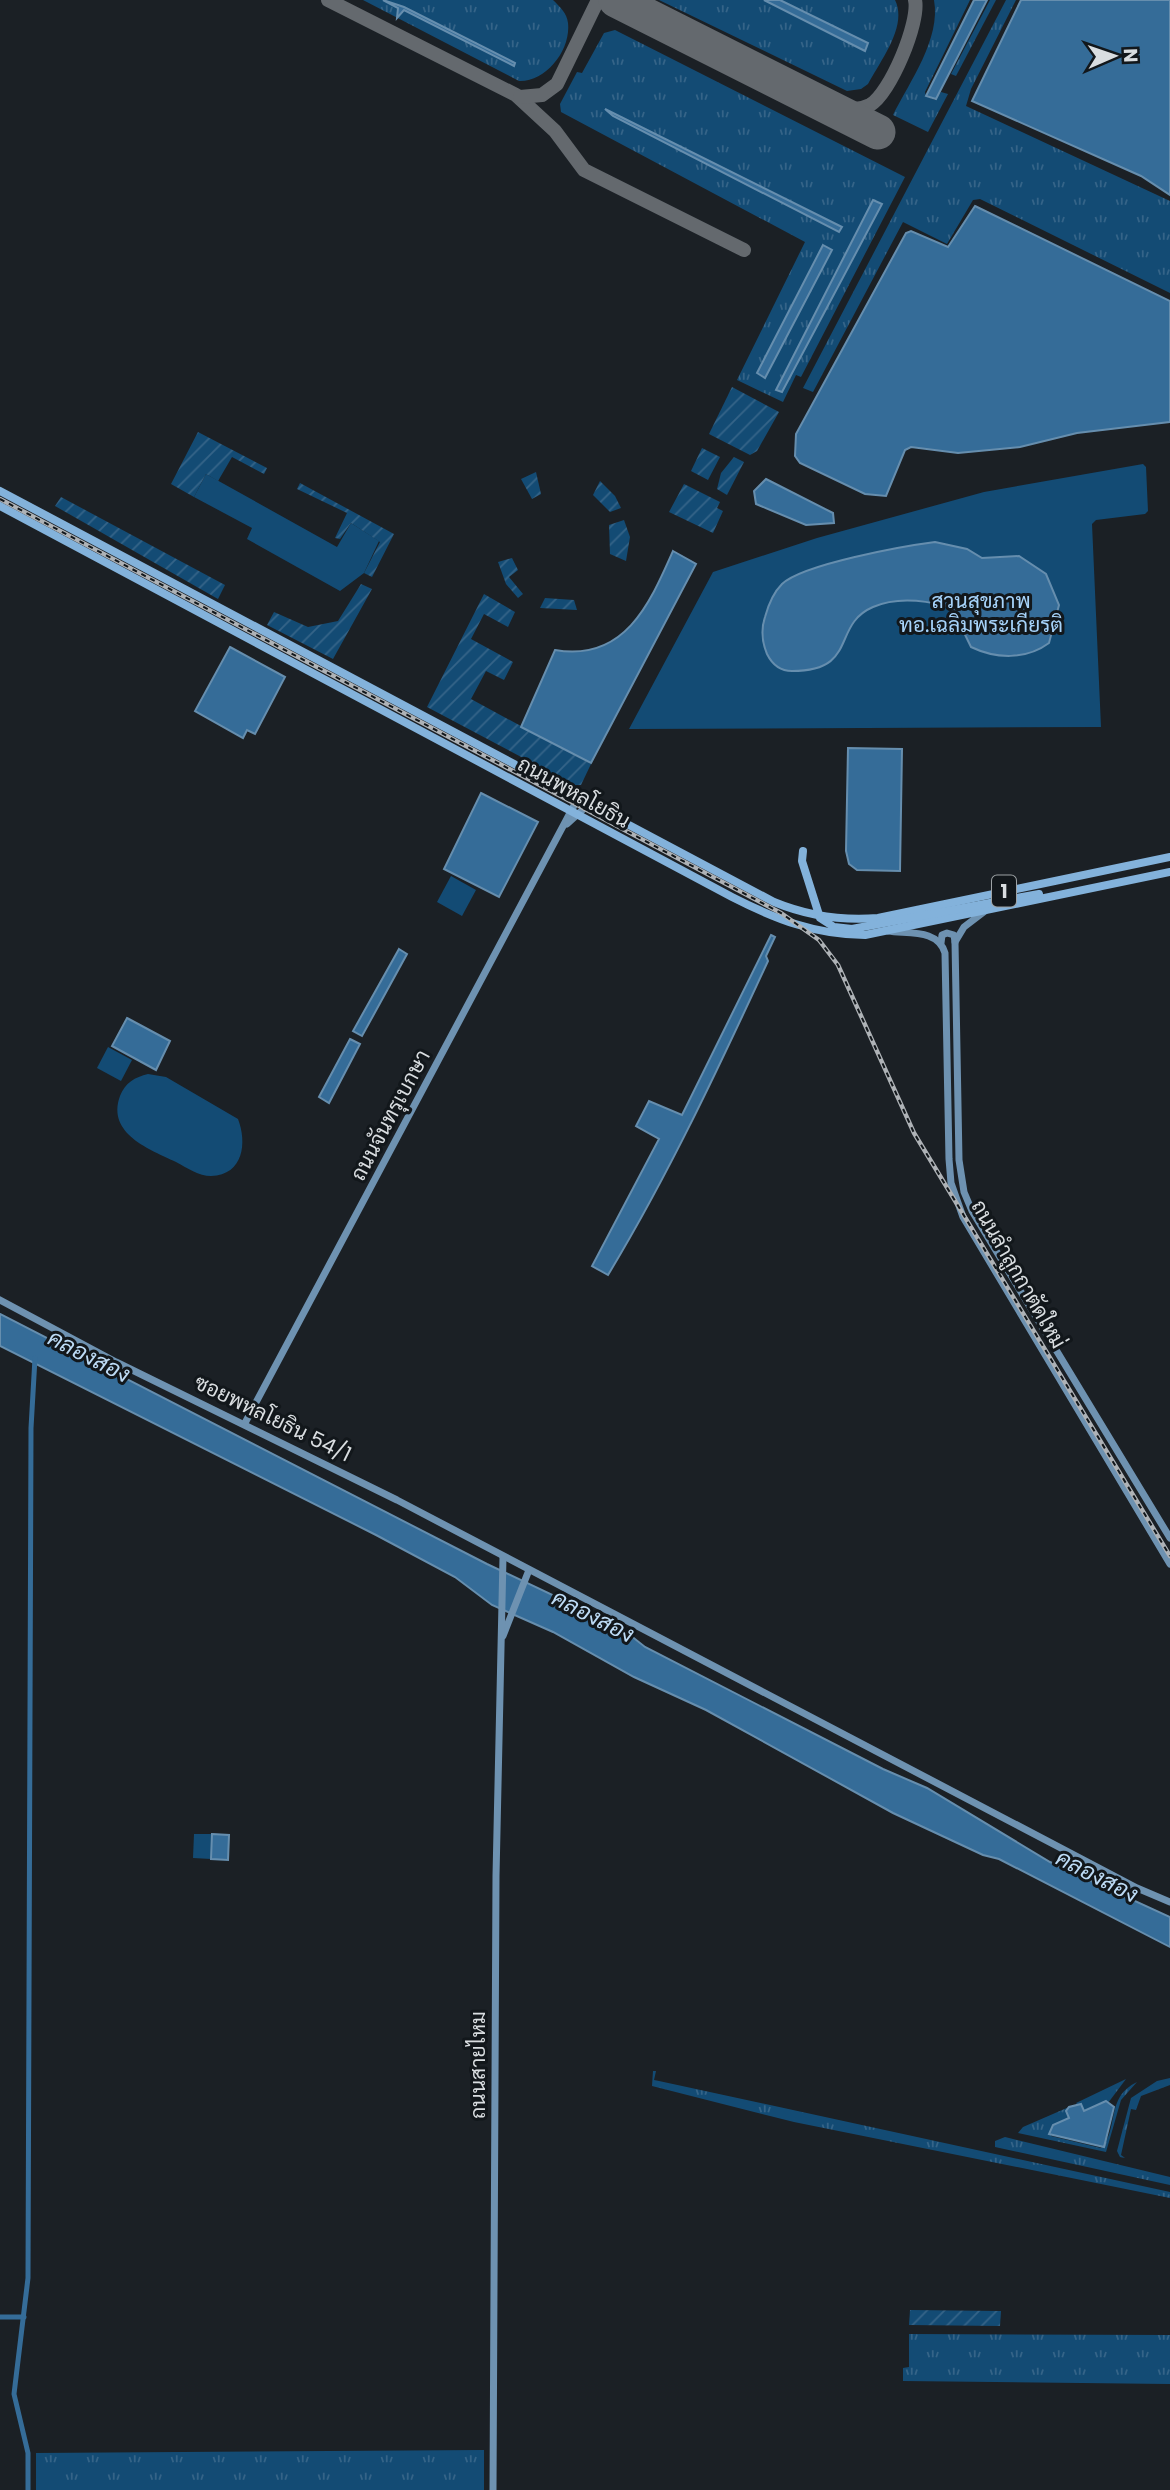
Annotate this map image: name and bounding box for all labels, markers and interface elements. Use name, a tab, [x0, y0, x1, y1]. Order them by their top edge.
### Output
north arrow	[1079, 21, 1149, 91]
text: N	[1117, 48, 1144, 63]
park label: สวนสุขภาพ ทอ.เฉลิมพระเกียรติ	[899, 586, 1063, 639]
street label: ถนนพหลโยธิน	[513, 749, 635, 835]
road number: 1	[992, 876, 1016, 906]
street label: ถนนจันทรุเบกษา	[343, 1044, 437, 1186]
street label: ถนนลำลูกกาตัดใหม่	[964, 1194, 1073, 1354]
water label: คลองสอง	[42, 1322, 136, 1390]
street label: ซอยพหลโยธิน 54/1	[190, 1367, 356, 1469]
water label: คลองสอง	[546, 1582, 640, 1650]
water label: คลองสอง	[1050, 1842, 1144, 1910]
street label: ถนนสายไหม	[463, 2011, 492, 2119]

